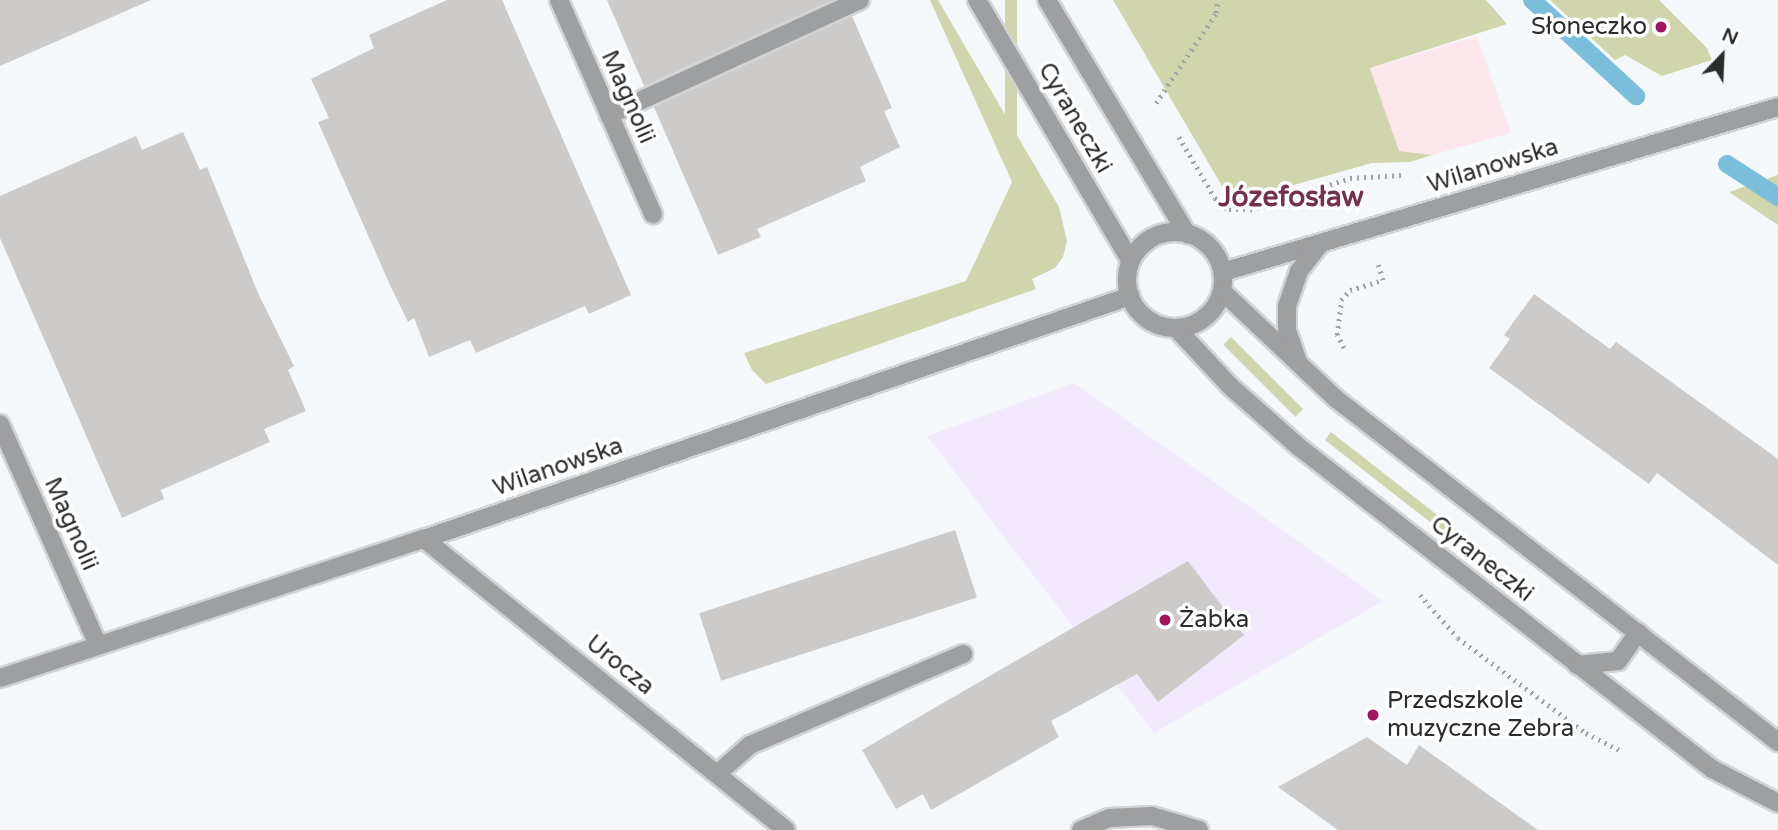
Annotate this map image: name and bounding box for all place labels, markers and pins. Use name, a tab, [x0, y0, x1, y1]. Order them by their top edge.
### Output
place label: Słoneczko	[1531, 13, 1647, 41]
marker: Słoneczko	[1653, 19, 1669, 35]
place label: Żabka	[1179, 606, 1249, 634]
marker: Żabka	[1157, 612, 1173, 628]
place label: Przedszkole muzyczne Zebra	[1387, 687, 1574, 743]
marker: Przedszkole muzyczne Zebra	[1365, 707, 1381, 723]

